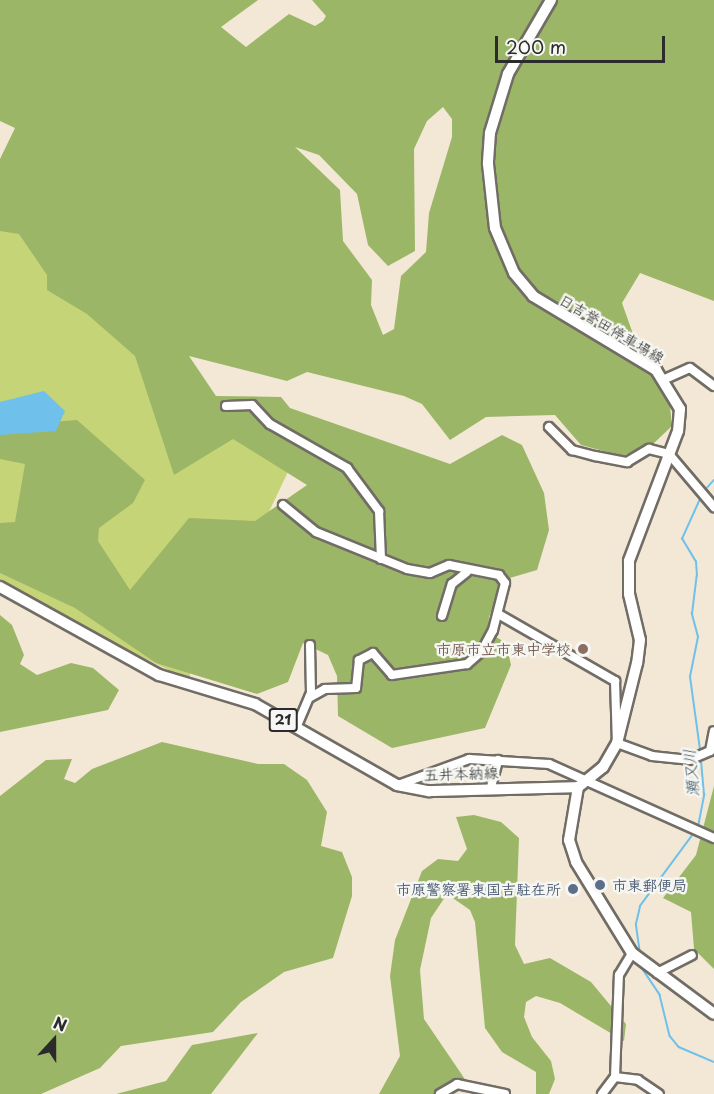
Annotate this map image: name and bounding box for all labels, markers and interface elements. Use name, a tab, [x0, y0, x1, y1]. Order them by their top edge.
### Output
scale bar	[498, 24, 668, 62]
text: 200 m	[506, 33, 566, 60]
street label: 日吉誉田停車場線	[556, 289, 668, 367]
place label: 市原市立市東中学校	[436, 640, 571, 658]
marker: 市原市立市東中学校	[576, 642, 590, 656]
road number: 21	[268, 709, 298, 731]
water label: 瀬又川	[678, 748, 702, 798]
street label: 五井本納線	[423, 763, 499, 783]
place label: 市東郵便局	[612, 876, 687, 894]
marker: 市東郵便局	[593, 878, 607, 892]
place label: 市原警察署東国吉駐在所	[396, 880, 561, 898]
marker: 市原警察署東国吉駐在所	[566, 882, 580, 896]
north arrow	[24, 1010, 84, 1070]
text: N	[50, 1010, 71, 1037]

